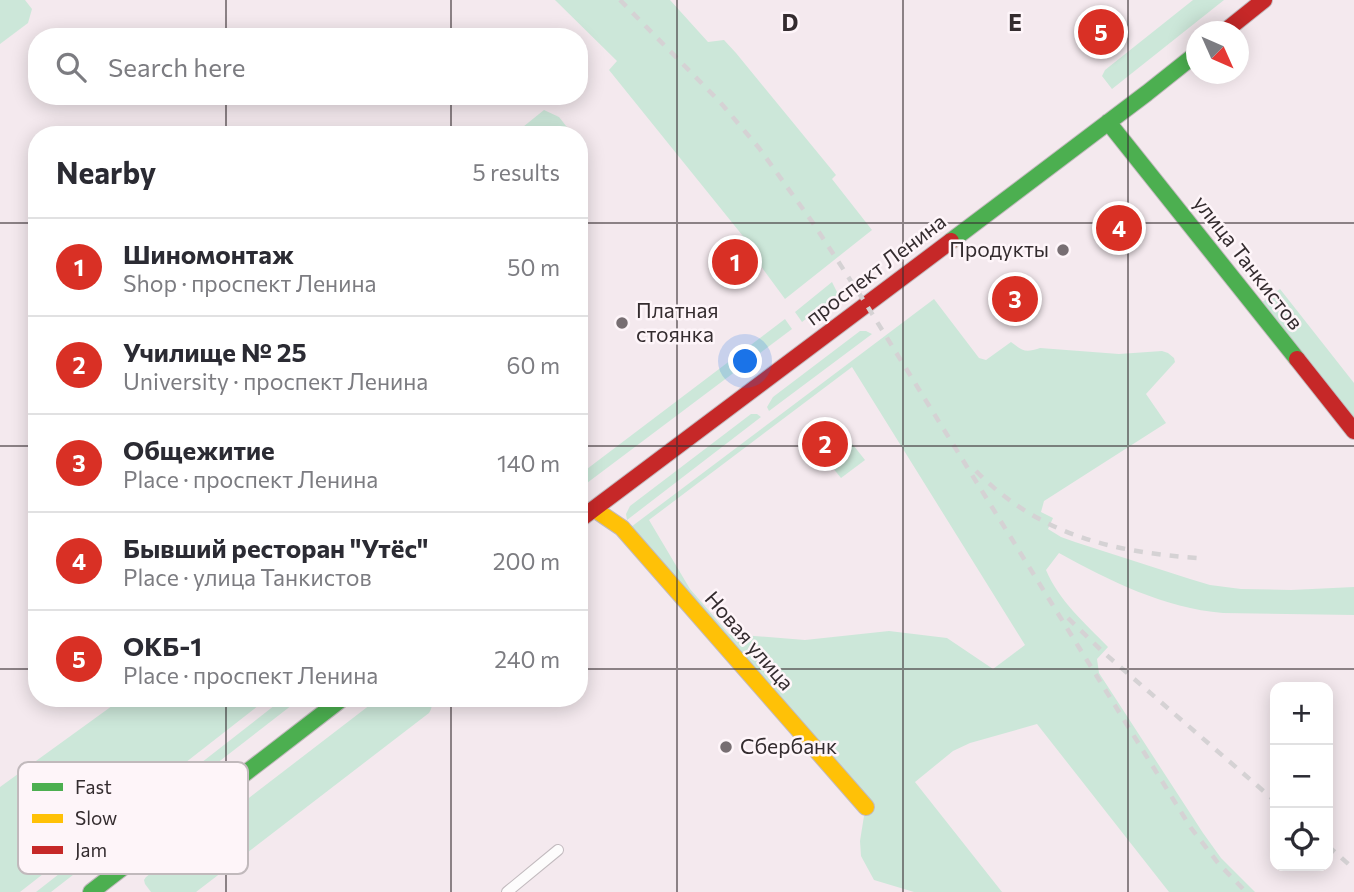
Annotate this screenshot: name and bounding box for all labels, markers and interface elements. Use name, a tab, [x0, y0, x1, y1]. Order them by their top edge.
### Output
pin: 5	[1078, 6, 1124, 58]
text: D	[782, 8, 799, 36]
text: E	[1008, 8, 1022, 36]
north arrow	[1186, 21, 1249, 84]
search box	[28, 28, 588, 105]
icon: search	[52, 48, 90, 86]
text: Search here	[108, 51, 246, 82]
text: Nearby	[56, 153, 156, 190]
text: 5 results	[472, 158, 560, 186]
street label: улица Танкистов	[1189, 190, 1309, 334]
pin: 4	[1096, 202, 1142, 254]
street label: проспект Ленина	[800, 208, 950, 330]
pin: 1	[712, 236, 758, 288]
place label: Продукты	[949, 236, 1049, 261]
text: Шиномонтаж	[123, 238, 294, 269]
marker: Продукты	[1055, 242, 1071, 258]
text: 1	[74, 253, 84, 281]
text: 50 m	[507, 253, 560, 281]
text: Shop · проспект Ленина	[123, 269, 376, 297]
pin: 3	[992, 273, 1038, 325]
place label: Платная стоянка	[636, 297, 718, 346]
marker: Платная стоянка	[614, 315, 630, 331]
text: Училище № 25	[123, 336, 307, 367]
your location	[728, 344, 762, 378]
text: 2	[72, 351, 86, 379]
text: 60 m	[507, 351, 560, 379]
text: University · проспект Ленина	[123, 367, 428, 395]
pin: 2	[802, 418, 848, 470]
text: Общежитие	[123, 434, 275, 465]
text: 3	[72, 449, 86, 477]
text: 140 m	[497, 449, 560, 477]
text: Place · проспект Ленина	[123, 465, 378, 493]
text: Бывший ресторан "Утёс"	[123, 532, 428, 563]
text: 4	[72, 547, 86, 575]
text: 200 m	[493, 547, 560, 575]
text: Place · улица Танкистов	[123, 563, 372, 591]
street label: Новая улица	[700, 585, 800, 695]
text: ОКБ-1	[123, 630, 202, 661]
text: 5	[72, 645, 86, 673]
text: 240 m	[494, 645, 560, 673]
text: Place · проспект Ленина	[123, 661, 378, 689]
map controls	[1270, 682, 1333, 871]
button: +	[1270, 682, 1333, 745]
place label: Сбербанк	[740, 733, 837, 758]
marker: Сбербанк	[718, 739, 734, 755]
button: −	[1270, 745, 1333, 808]
legend	[18, 762, 248, 874]
text: Fast	[75, 775, 112, 798]
text: Slow	[75, 806, 117, 829]
button: locate	[1270, 808, 1333, 871]
text: Jam	[75, 838, 107, 861]

